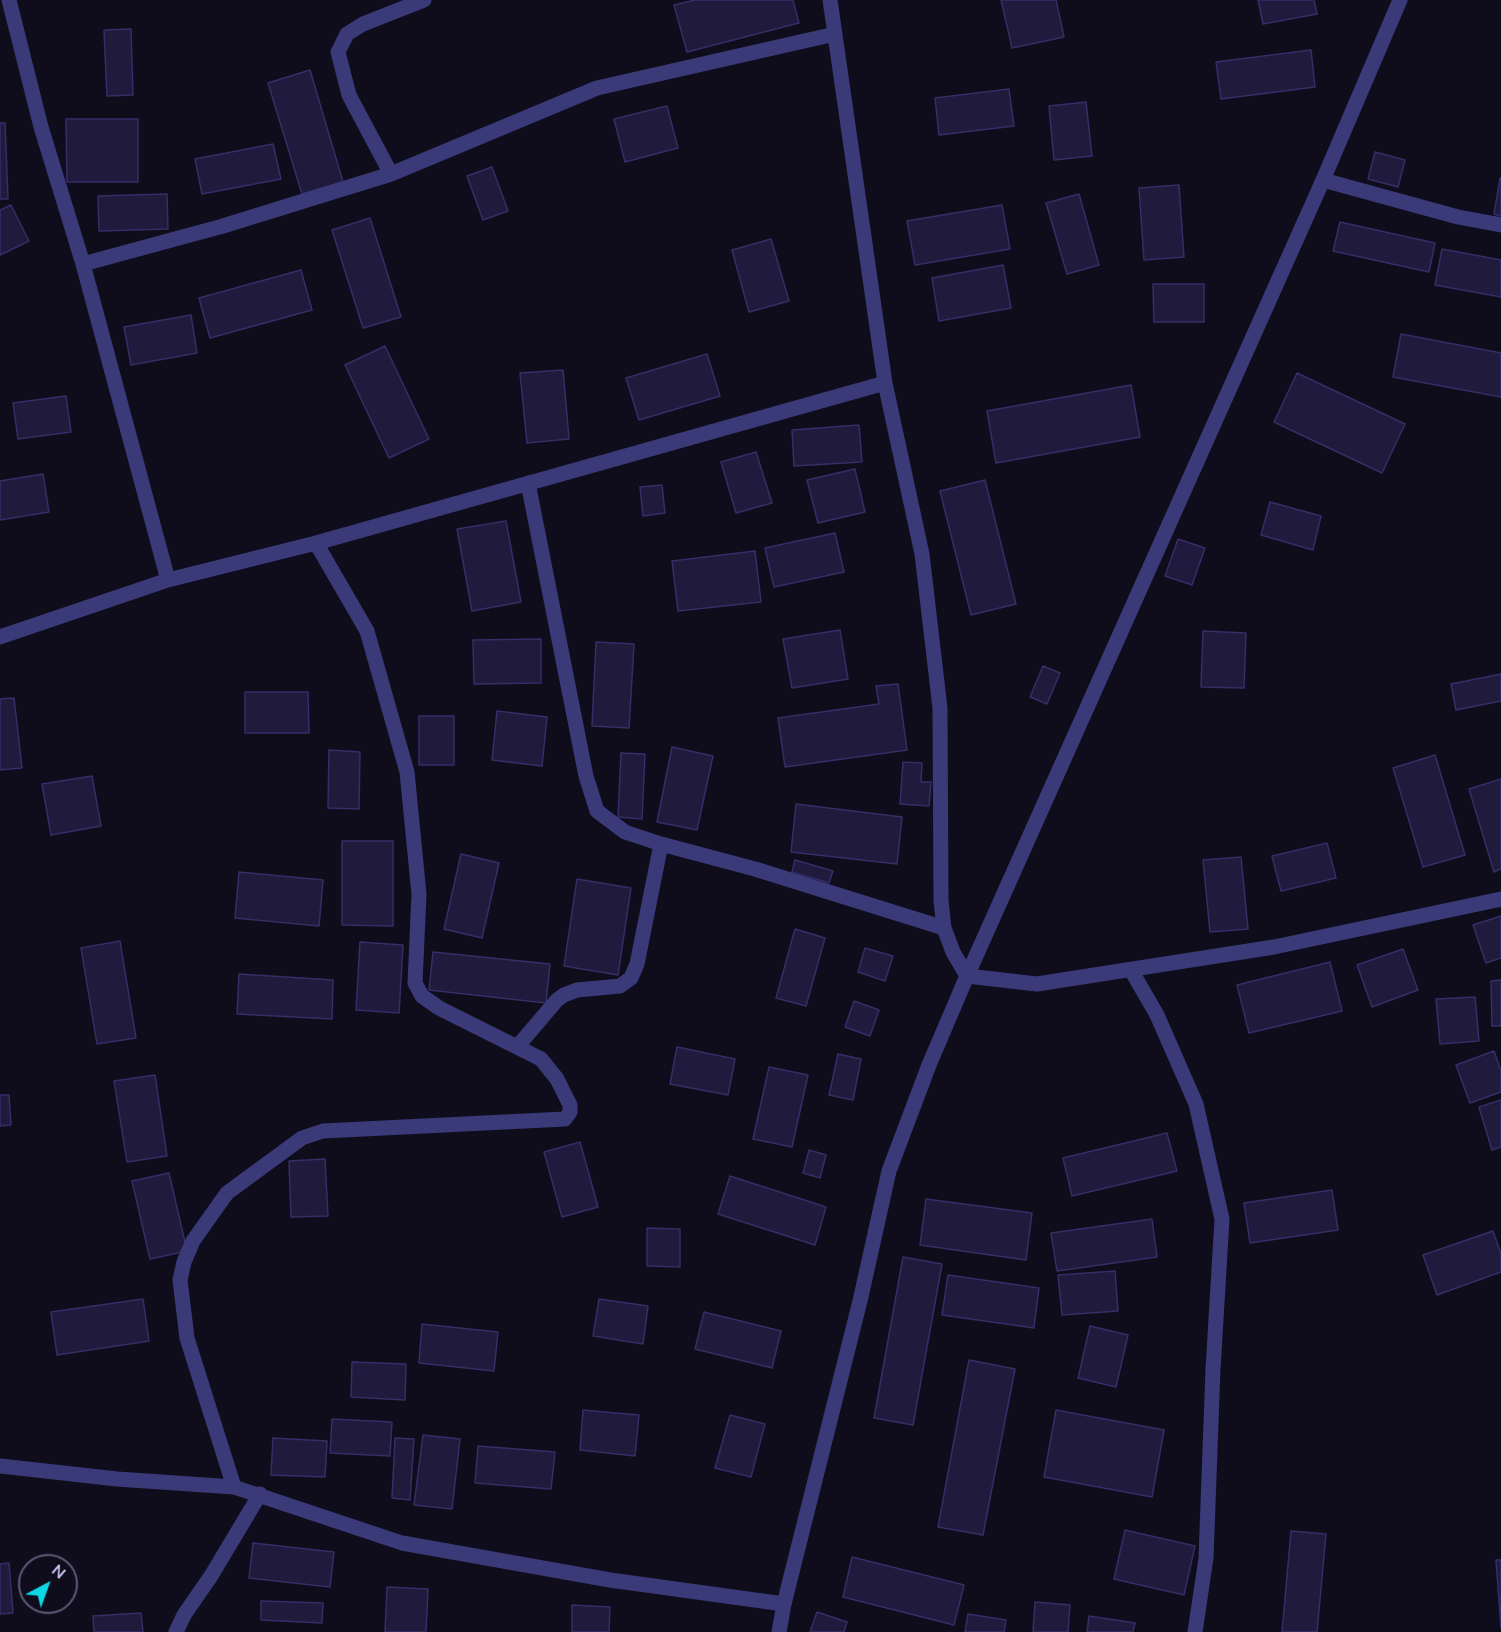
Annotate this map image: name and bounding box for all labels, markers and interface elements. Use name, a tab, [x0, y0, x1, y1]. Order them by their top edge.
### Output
north arrow	[18, 1554, 78, 1614]
text: N	[47, 1560, 70, 1584]

